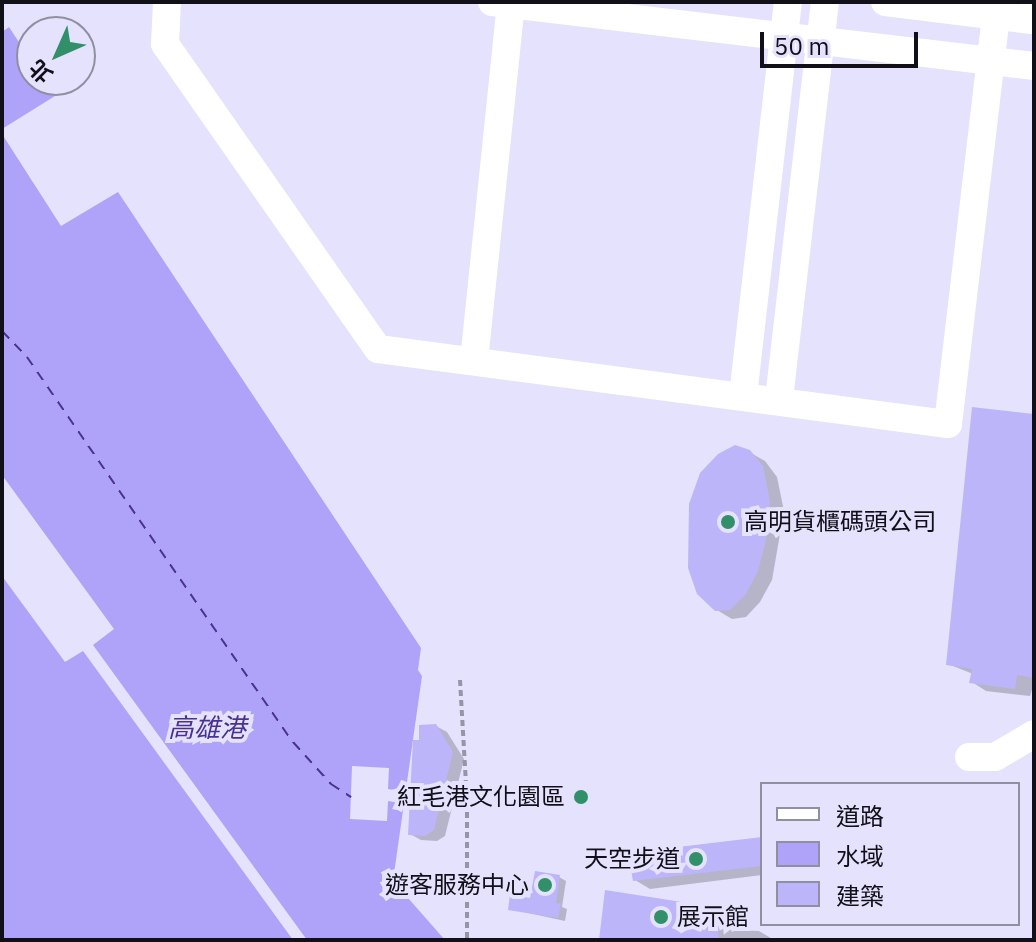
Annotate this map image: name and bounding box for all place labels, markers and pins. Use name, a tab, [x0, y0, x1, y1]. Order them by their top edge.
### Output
place label: 高明貨櫃碼頭公司	[744, 508, 936, 536]
marker: 高明貨櫃碼頭公司	[719, 513, 737, 531]
place label: 紅毛港文化園區	[397, 783, 565, 811]
marker: 紅毛港文化園區	[572, 788, 590, 806]
place label: 天空步道	[584, 845, 680, 873]
marker: 天空步道	[687, 850, 705, 868]
place label: 遊客服務中心	[385, 871, 529, 899]
marker: 遊客服務中心	[536, 876, 554, 894]
place label: 展示館	[677, 903, 749, 931]
marker: 展示館	[652, 908, 670, 926]

